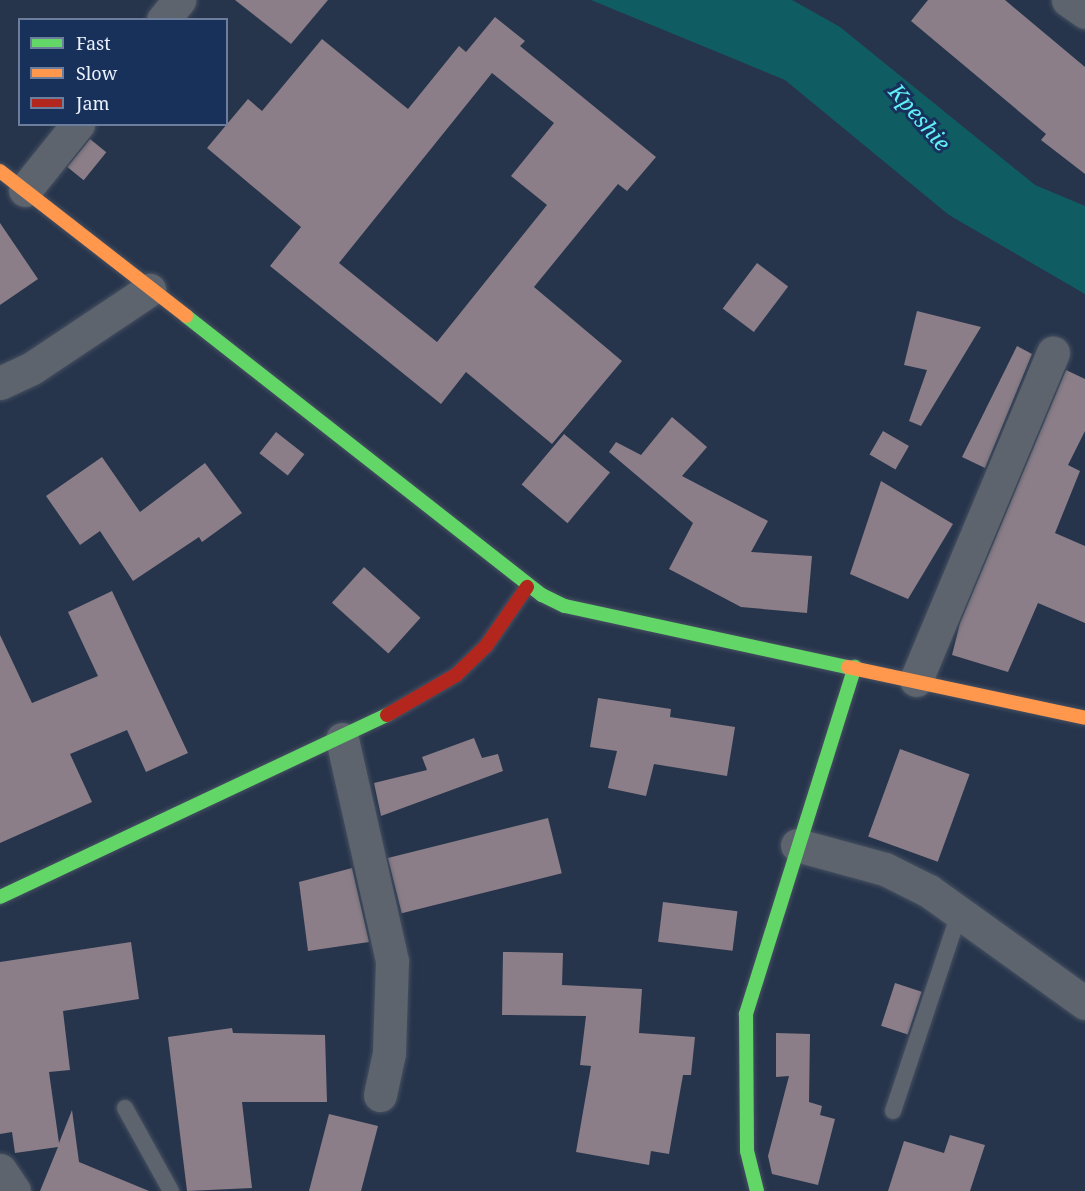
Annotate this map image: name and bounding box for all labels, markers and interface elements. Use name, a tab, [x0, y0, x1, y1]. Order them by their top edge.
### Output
legend	[18, 18, 228, 126]
text: Fast	[76, 31, 111, 55]
text: Slow	[76, 61, 117, 85]
water label: Kpeshie	[884, 78, 956, 156]
text: Jam	[76, 91, 110, 115]

